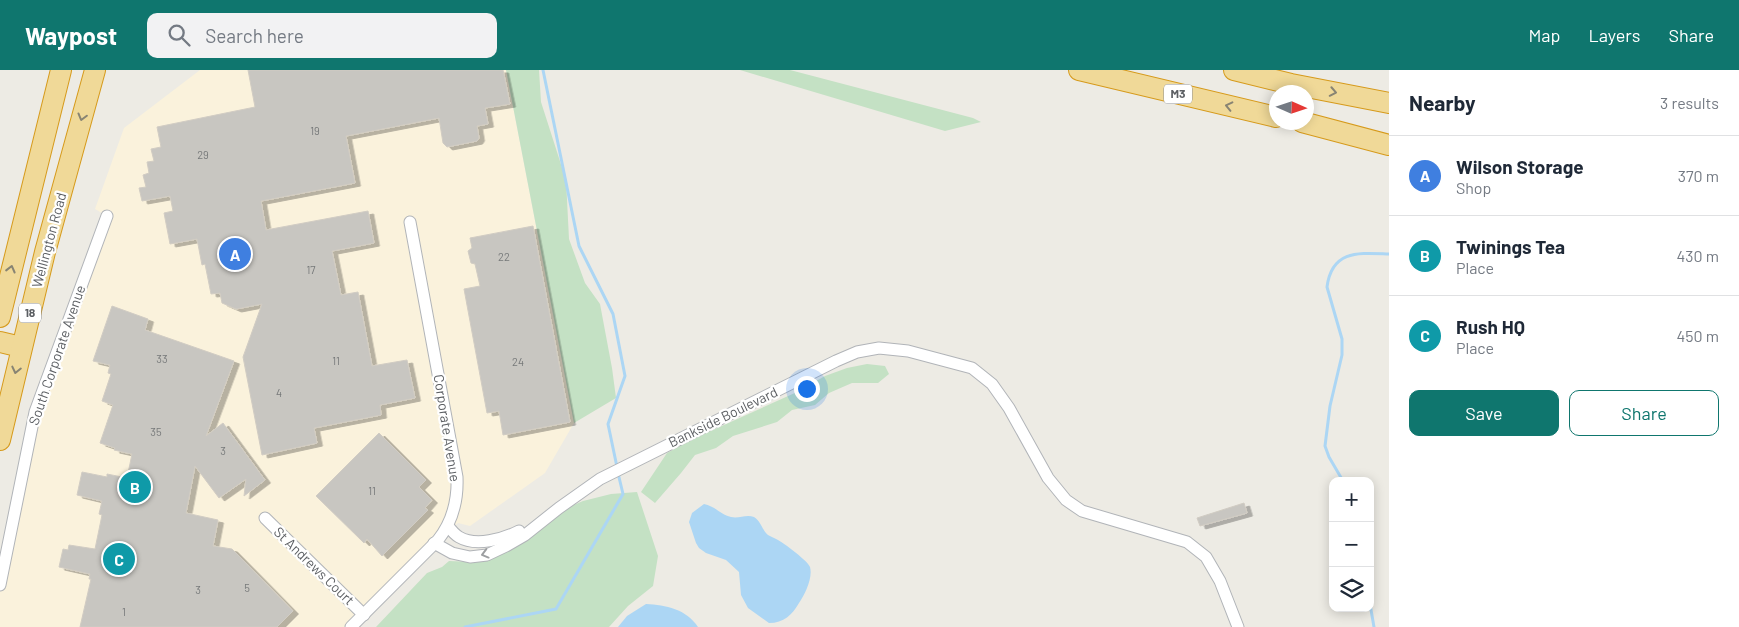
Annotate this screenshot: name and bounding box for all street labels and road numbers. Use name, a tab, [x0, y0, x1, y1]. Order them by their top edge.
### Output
road number: M3	[1164, 84, 1192, 104]
street label: Wellington Road	[28, 190, 69, 289]
street label: South Corporate Avenue	[25, 283, 88, 427]
road number: 18	[19, 304, 41, 322]
street label: Corporate Avenue	[431, 373, 464, 483]
street label: Bankside Boulevard	[665, 383, 780, 450]
street label: St Andrews Court	[271, 523, 358, 608]

